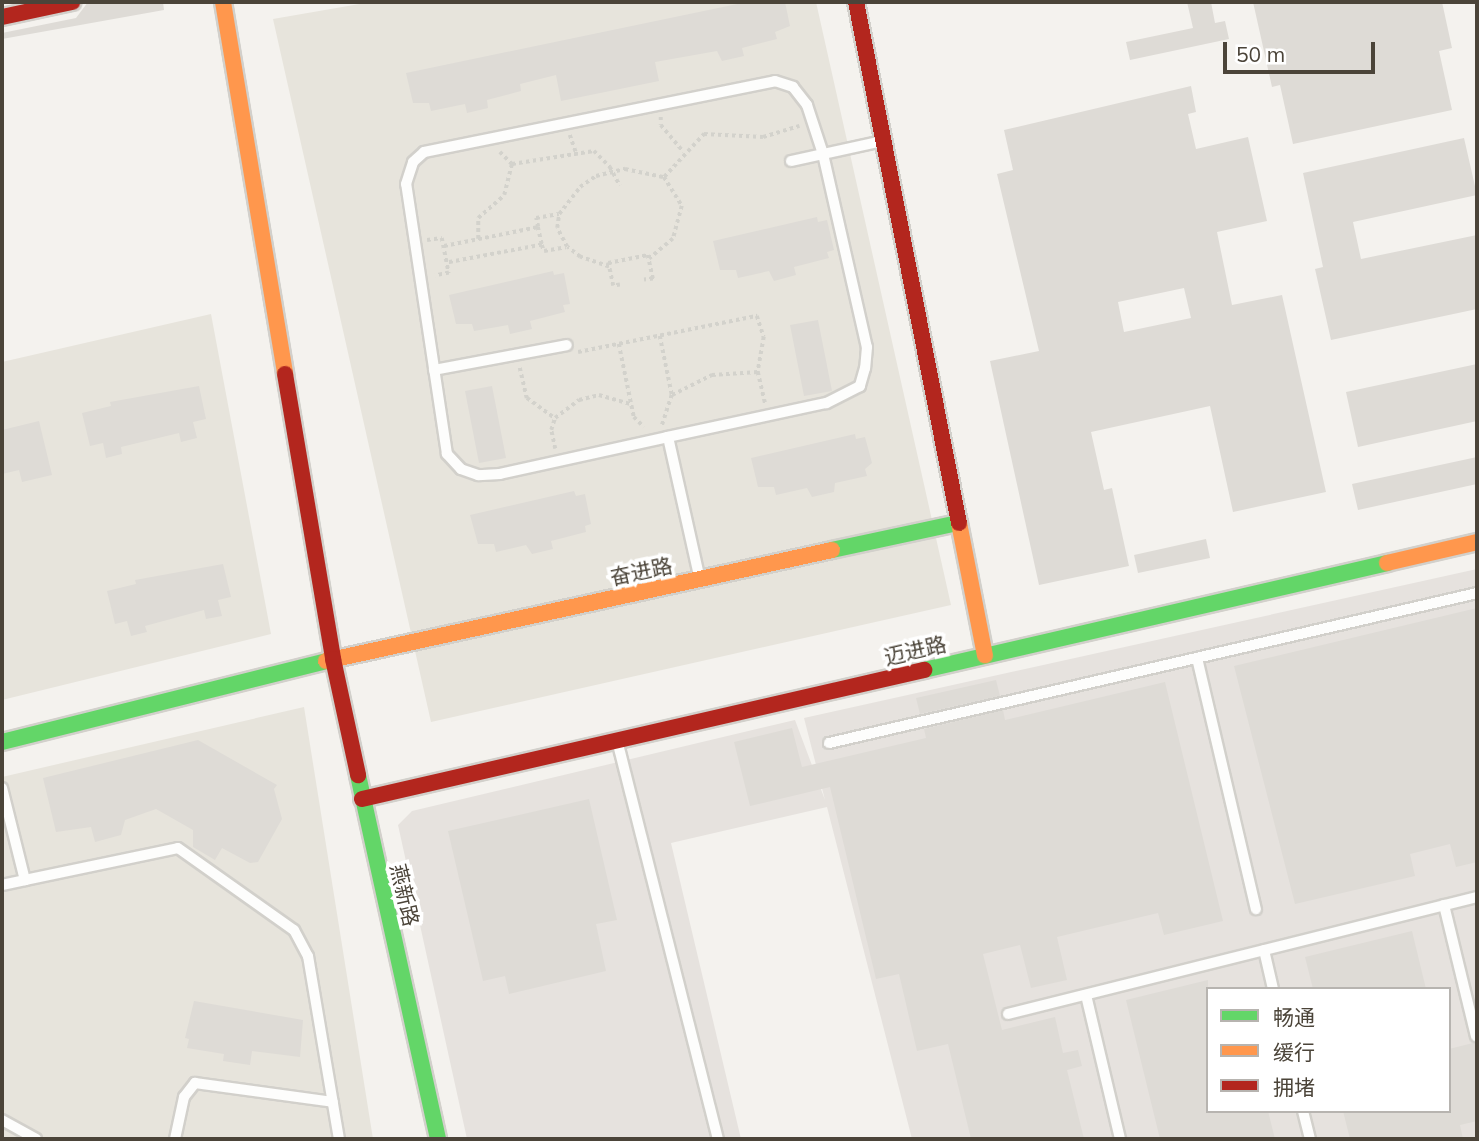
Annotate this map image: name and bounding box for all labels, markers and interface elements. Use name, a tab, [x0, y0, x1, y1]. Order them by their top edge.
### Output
scale bar	[1227, 28, 1379, 72]
text: 50 m	[1236, 41, 1285, 67]
street label: 奋进路	[608, 552, 674, 590]
street label: 迈进路	[881, 631, 949, 669]
street label: 燕新路	[386, 861, 424, 929]
legend	[1206, 987, 1451, 1113]
text: 畅通	[1273, 1004, 1315, 1030]
text: 缓行	[1273, 1039, 1315, 1065]
text: 拥堵	[1273, 1074, 1315, 1100]

